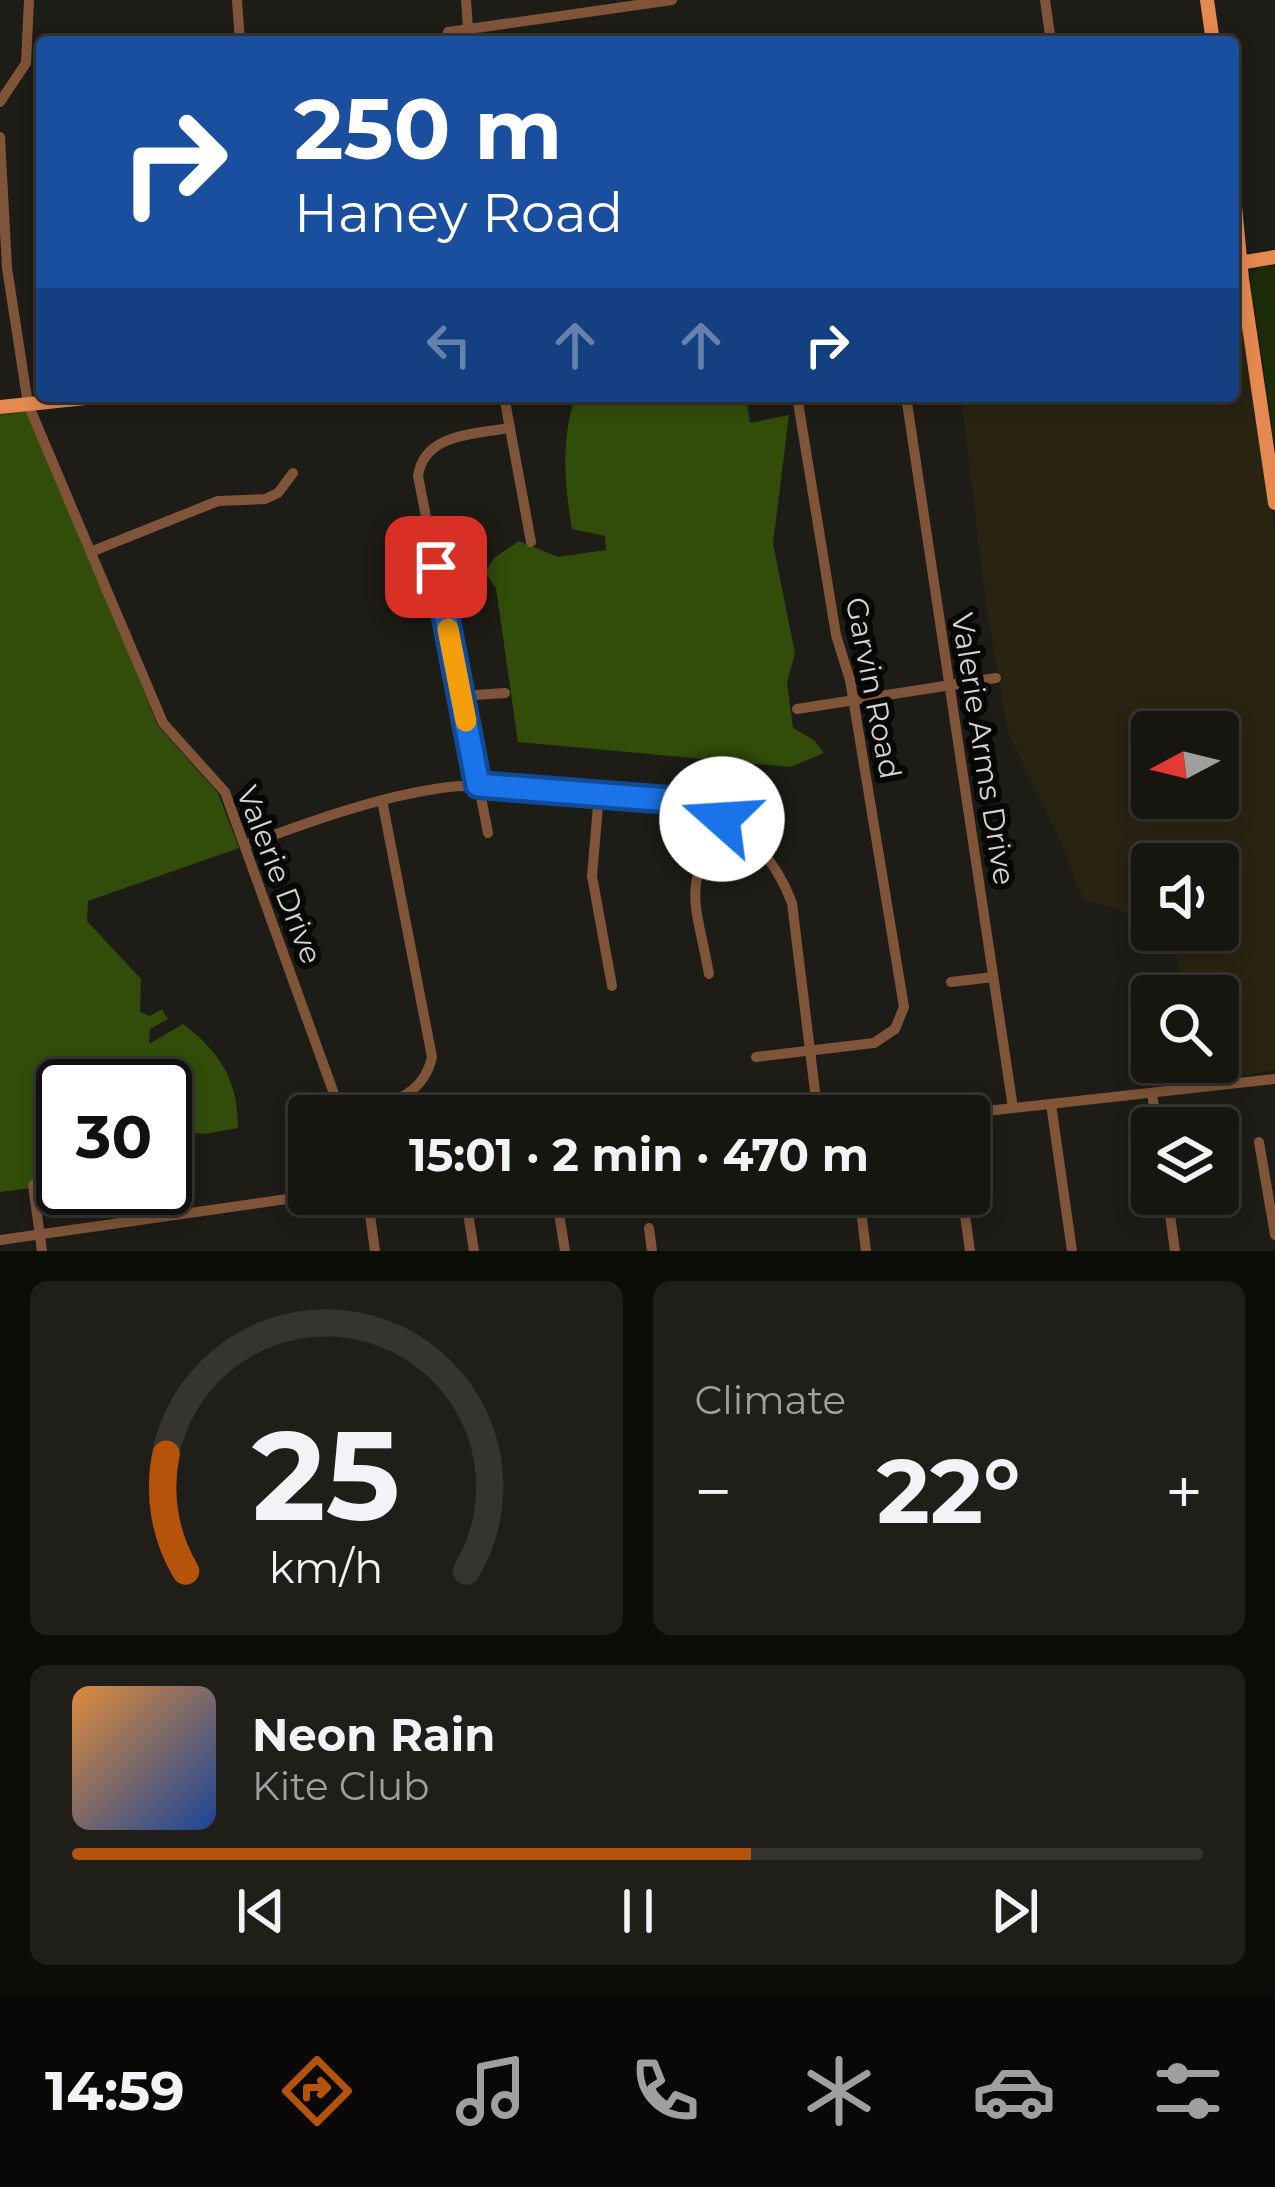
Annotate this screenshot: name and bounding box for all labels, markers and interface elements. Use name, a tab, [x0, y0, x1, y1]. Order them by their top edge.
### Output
text: 250 m	[294, 78, 562, 180]
icon: right	[96, 84, 252, 240]
text: Haney Road	[294, 180, 623, 246]
icon: left	[416, 312, 482, 378]
icon: ahead	[542, 312, 608, 378]
icon: ahead	[668, 312, 734, 378]
icon: right	[794, 312, 860, 378]
pin	[385, 516, 487, 618]
icon: arrive	[403, 534, 469, 600]
street label: Garvin Road	[838, 594, 909, 782]
street label: Valerie Arms Drive	[944, 610, 1023, 888]
north arrow	[1131, 711, 1239, 819]
map controls	[1131, 711, 1239, 1215]
position arrow	[659, 756, 785, 882]
street label: Valerie Drive	[229, 781, 330, 969]
button: sound	[1131, 843, 1239, 951]
button: search	[1131, 975, 1239, 1083]
speed limit sign: 30	[36, 1059, 192, 1215]
button: layers	[1131, 1107, 1239, 1215]
text: 15:01 · 2 min · 470 m	[409, 1127, 869, 1182]
text: Climate	[695, 1376, 846, 1424]
text: 25	[252, 1399, 400, 1551]
text: 22°	[877, 1436, 1021, 1546]
text: −	[695, 1451, 732, 1532]
text: +	[1165, 1451, 1203, 1532]
text: km/h	[269, 1541, 383, 1594]
text: Neon Rain	[252, 1707, 495, 1762]
text: Kite Club	[252, 1762, 430, 1810]
icon: previous	[228, 1878, 294, 1944]
icon: pause	[605, 1878, 671, 1944]
icon: next	[982, 1878, 1048, 1944]
icon: directions	[275, 2049, 359, 2133]
icon: music	[449, 2049, 533, 2133]
icon: phone	[623, 2049, 707, 2133]
icon: climate	[797, 2049, 881, 2133]
icon: car	[972, 2049, 1056, 2133]
icon: filters	[1146, 2049, 1230, 2133]
text: 14:59	[45, 2058, 185, 2124]

